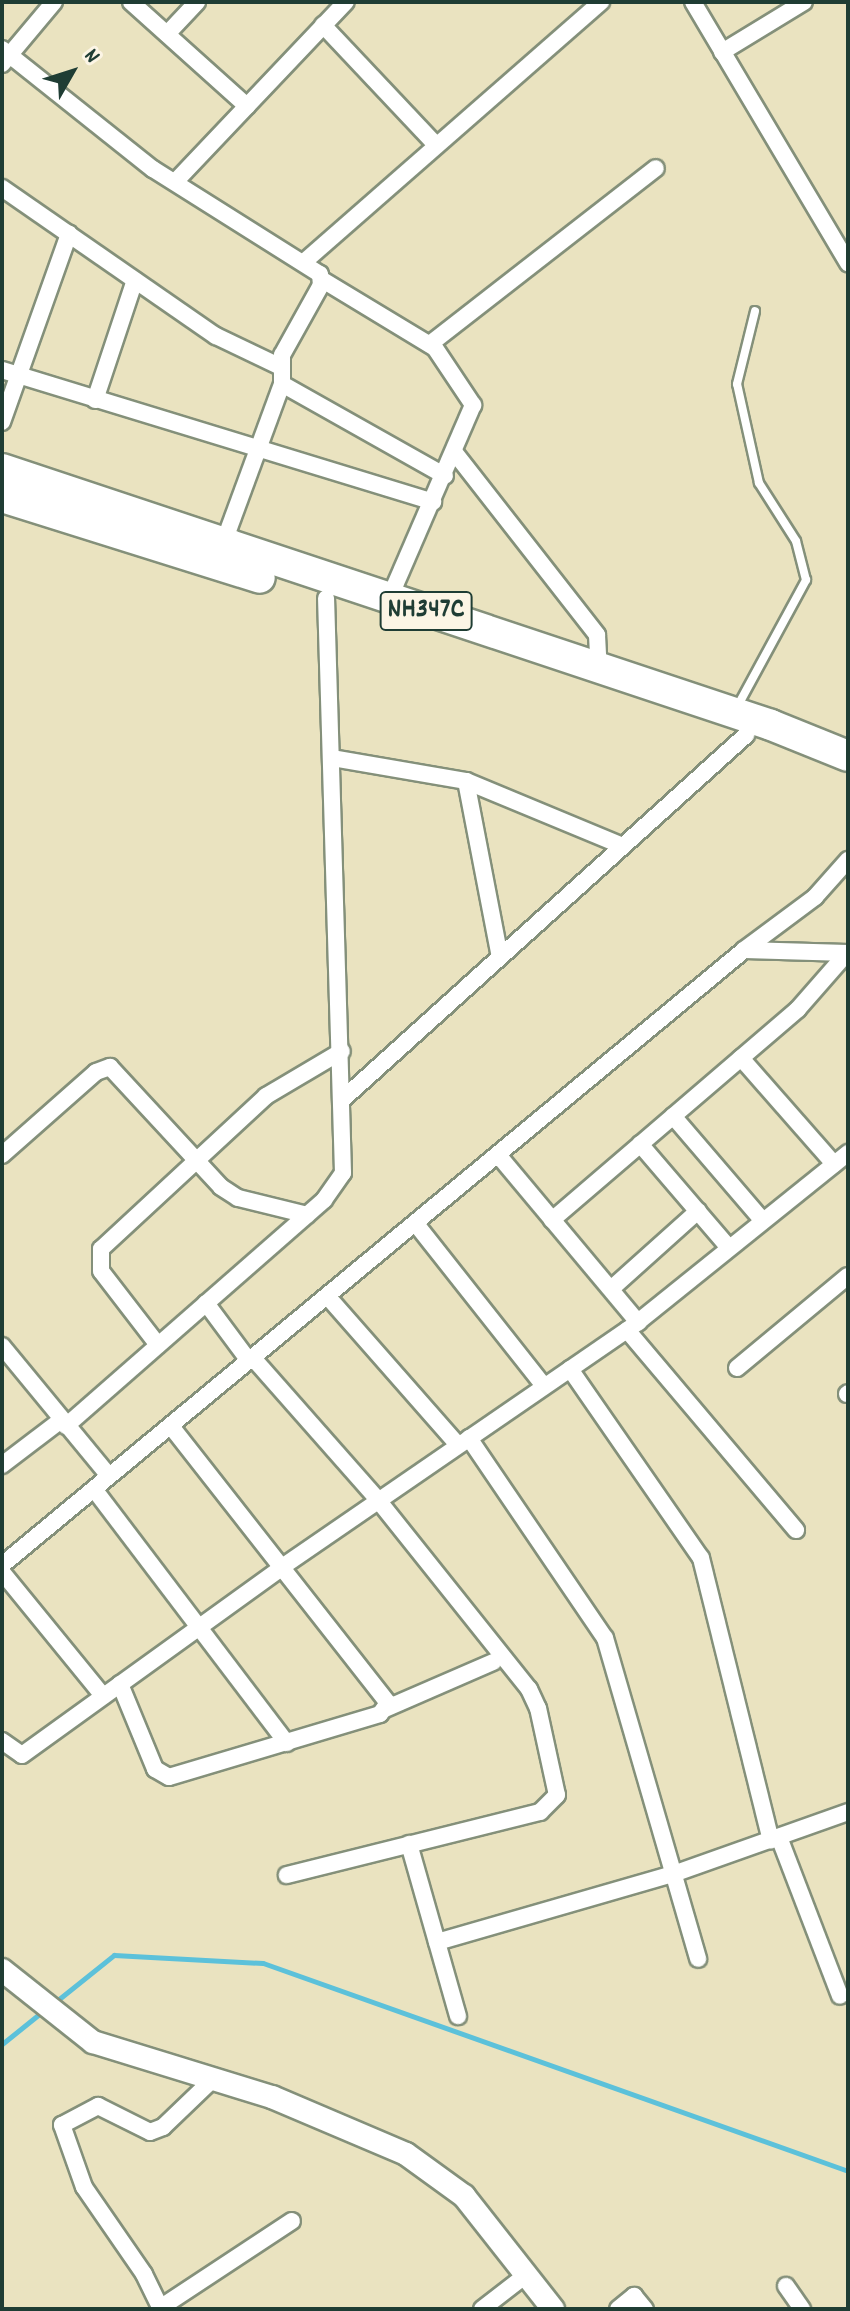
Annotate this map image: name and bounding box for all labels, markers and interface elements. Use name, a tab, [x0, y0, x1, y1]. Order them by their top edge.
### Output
north arrow	[32, 32, 112, 112]
text: N	[76, 43, 107, 71]
road number: NH347C	[378, 587, 474, 635]

